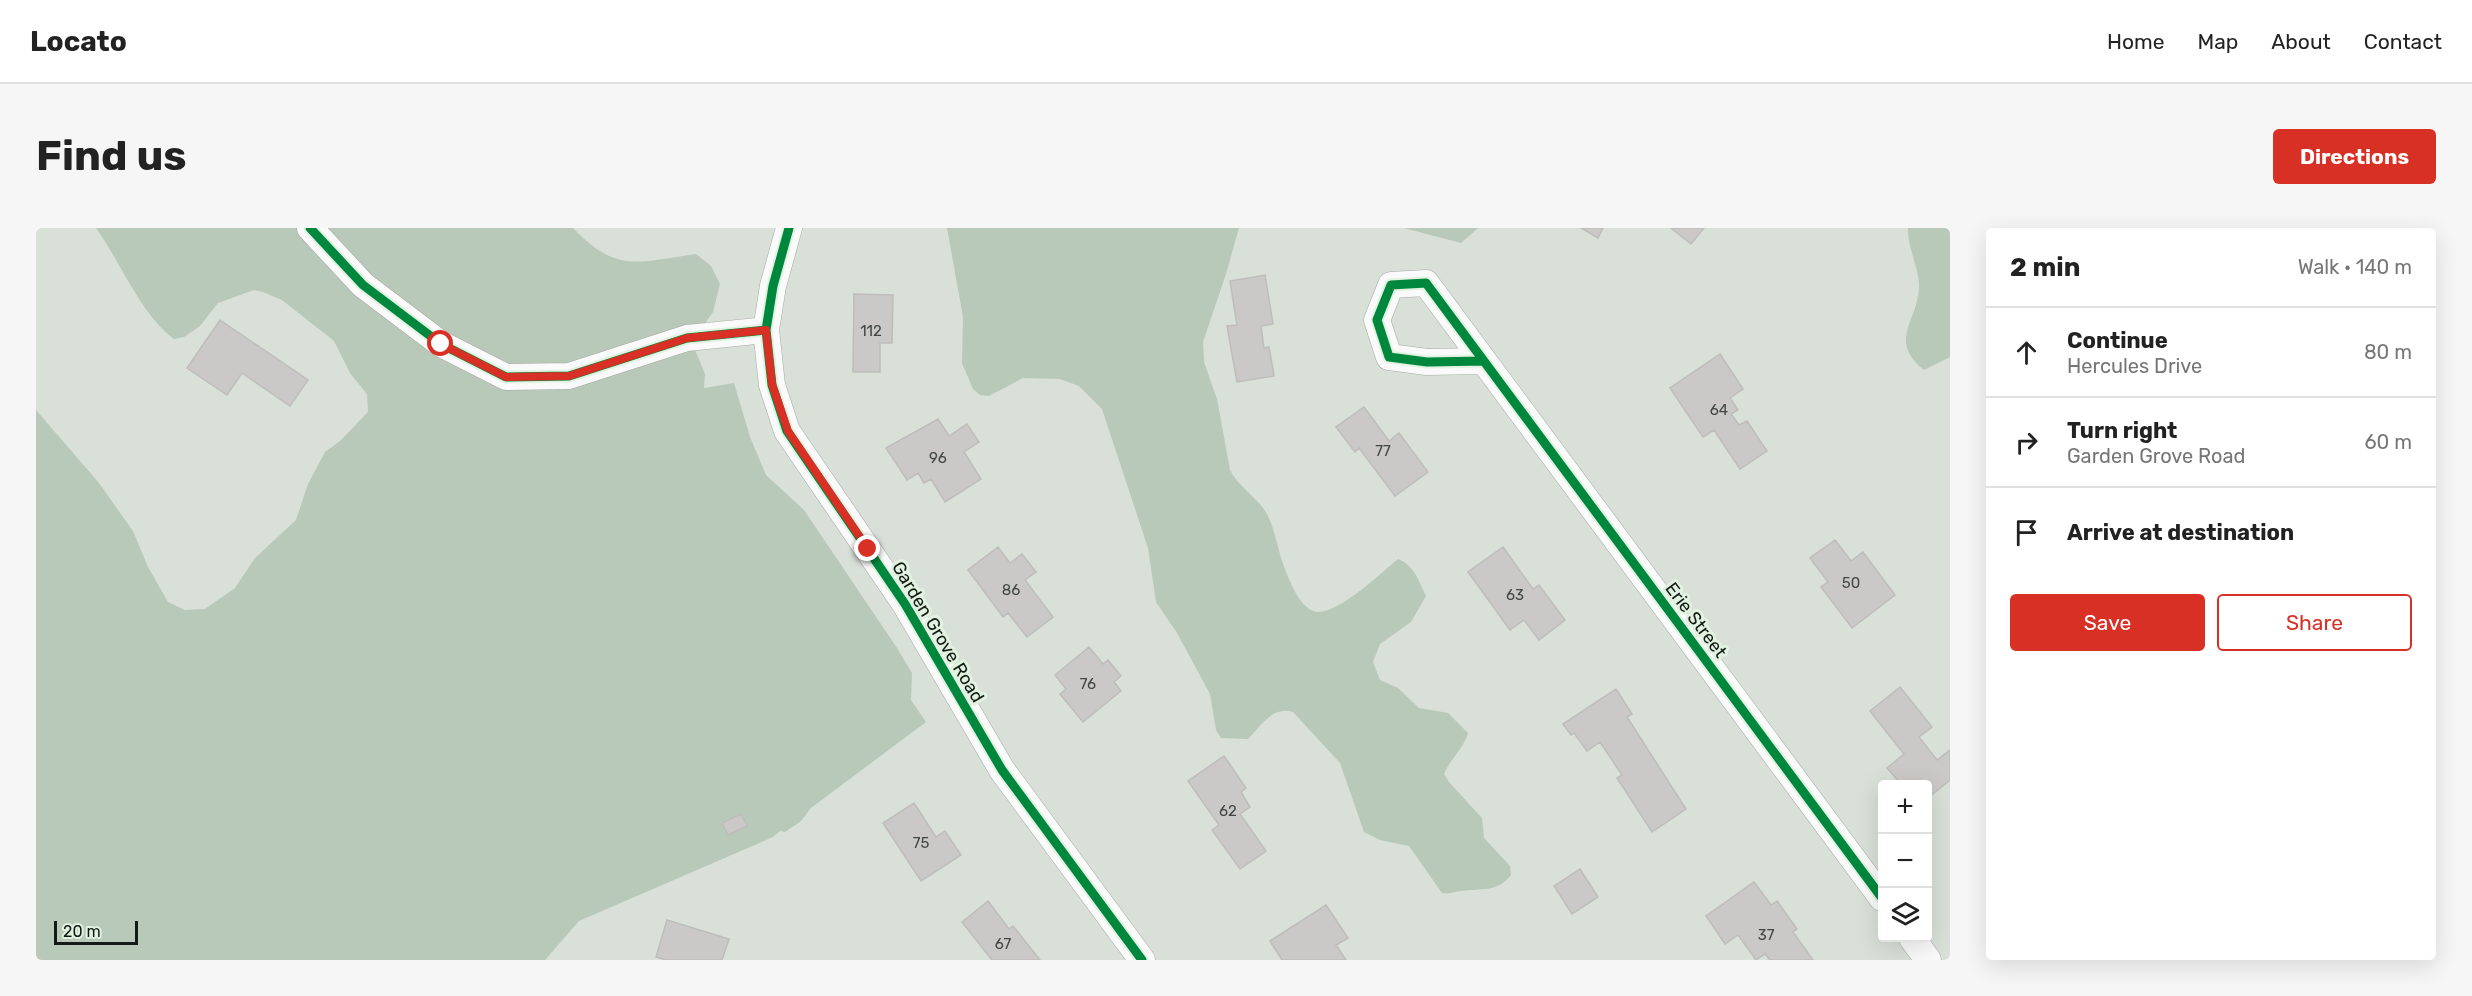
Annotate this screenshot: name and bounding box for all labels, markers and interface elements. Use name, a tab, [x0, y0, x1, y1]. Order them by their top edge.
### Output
text: Locato	[30, 25, 127, 58]
text: Home	[2107, 29, 2164, 54]
text: Map	[2197, 29, 2238, 54]
text: About	[2271, 29, 2331, 54]
text: Contact	[2364, 29, 2442, 54]
button: Directions	[2273, 129, 2436, 184]
text: Find us	[36, 131, 187, 181]
text: 2 min	[2010, 252, 2080, 283]
text: Walk · 140 m	[2298, 255, 2412, 279]
house number: 112	[860, 322, 882, 340]
text: Continue	[2067, 327, 2168, 354]
route start	[427, 330, 453, 356]
icon: ahead	[2010, 336, 2043, 369]
text: 80 m	[2364, 340, 2412, 364]
text: Hercules Drive	[2067, 354, 2202, 378]
house number: 64	[1710, 401, 1728, 419]
text: Turn right	[2067, 417, 2177, 444]
icon: right	[2010, 426, 2043, 459]
text: 60 m	[2365, 430, 2412, 454]
house number: 77	[1375, 442, 1391, 460]
text: Garden Grove Road	[2067, 444, 2246, 468]
house number: 96	[929, 449, 947, 467]
icon: arrive	[2010, 516, 2043, 549]
text: Arrive at destination	[2067, 519, 2294, 546]
route end	[854, 535, 880, 561]
street label: Garden Grove Road	[887, 557, 989, 707]
house number: 50	[1842, 574, 1860, 592]
street label: Erie Street	[1661, 578, 1731, 662]
house number: 86	[1002, 581, 1020, 599]
house number: 63	[1506, 586, 1524, 604]
button: Save	[2010, 594, 2205, 651]
button: Share	[2217, 594, 2412, 651]
house number: 76	[1080, 675, 1096, 693]
map controls	[1878, 780, 1932, 942]
button: +	[1878, 780, 1932, 834]
house number: 62	[1219, 802, 1237, 820]
house number: 75	[913, 834, 929, 852]
button: −	[1878, 834, 1932, 888]
button: layers	[1878, 888, 1932, 942]
scale bar	[54, 918, 138, 946]
text: 20 m	[63, 922, 101, 941]
house number: 37	[1758, 926, 1775, 944]
house number: 67	[995, 935, 1011, 953]

